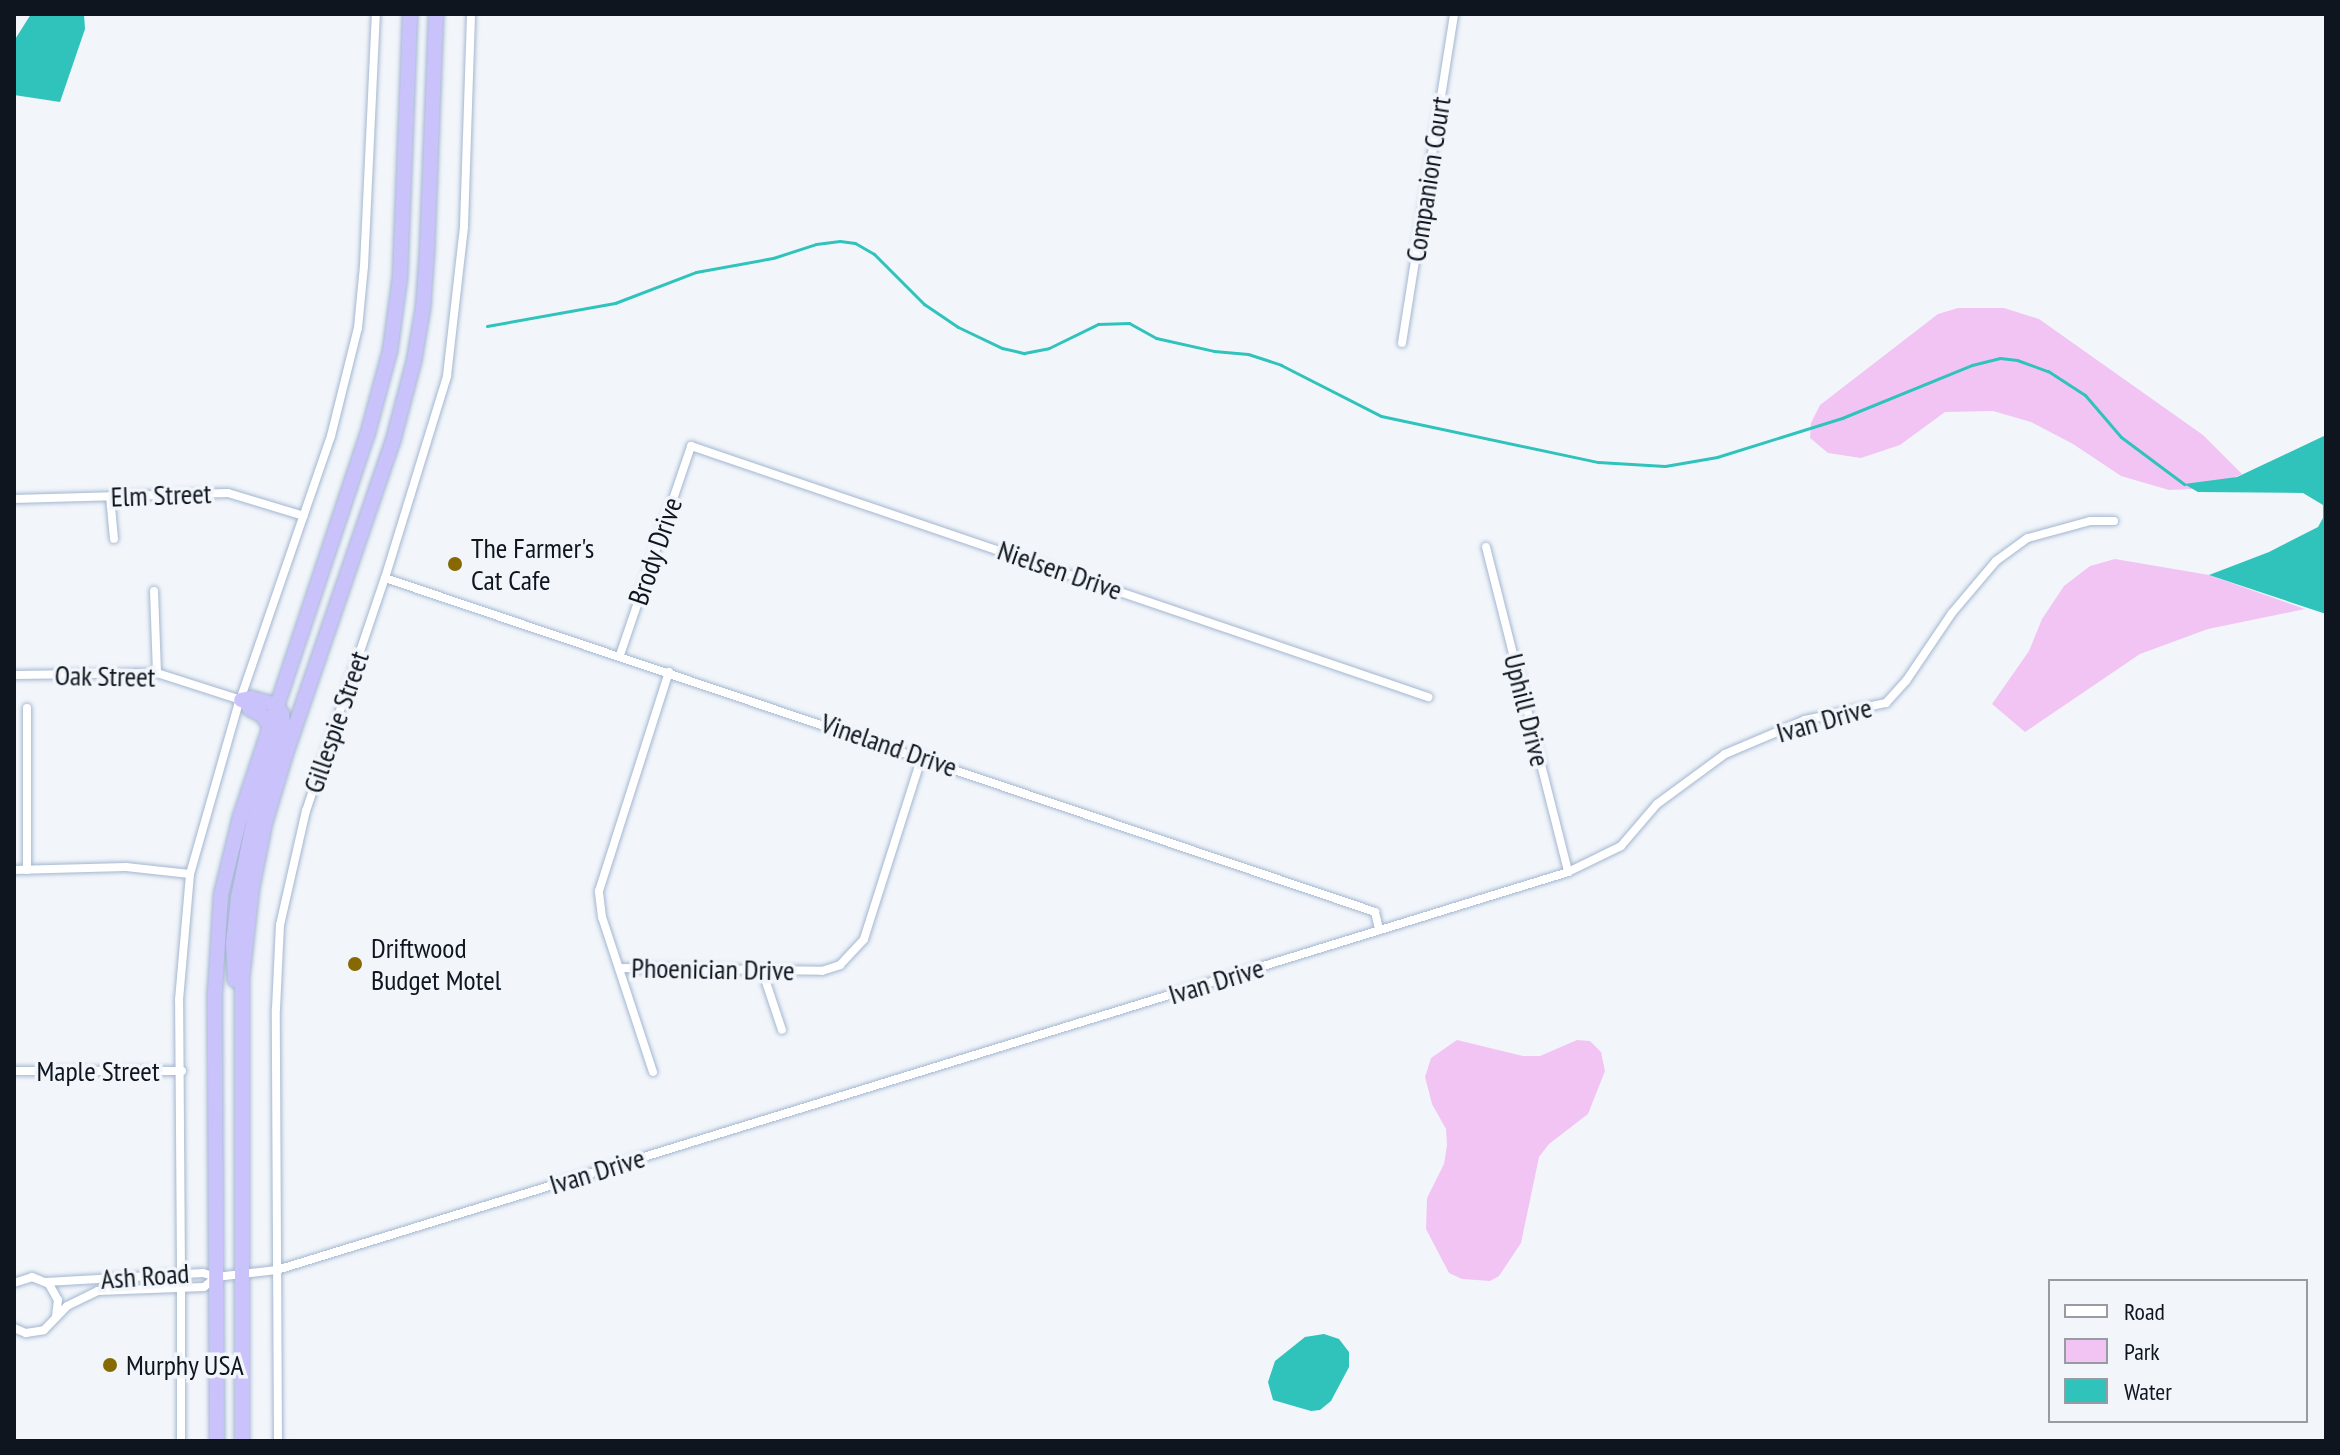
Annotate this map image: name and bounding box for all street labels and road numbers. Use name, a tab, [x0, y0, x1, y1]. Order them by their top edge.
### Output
street label: Companion Court	[1398, 94, 1458, 264]
street label: Elm Street	[110, 476, 212, 514]
street label: Brody Drive	[621, 492, 689, 610]
street label: Nielsen Drive	[993, 533, 1127, 607]
street label: Gillespie Street	[296, 647, 376, 797]
street label: Uphill Drive	[1497, 650, 1557, 770]
street label: Oak Street	[54, 658, 156, 694]
street label: Ivan Drive	[1772, 690, 1876, 750]
street label: Vineland Drive	[816, 706, 962, 784]
street label: Phoenician Drive	[631, 951, 795, 987]
street label: Ivan Drive	[1164, 951, 1268, 1011]
street label: Maple Street	[36, 1054, 160, 1088]
street label: Ivan Drive	[545, 1141, 649, 1201]
street label: Ash Road	[100, 1256, 190, 1296]

